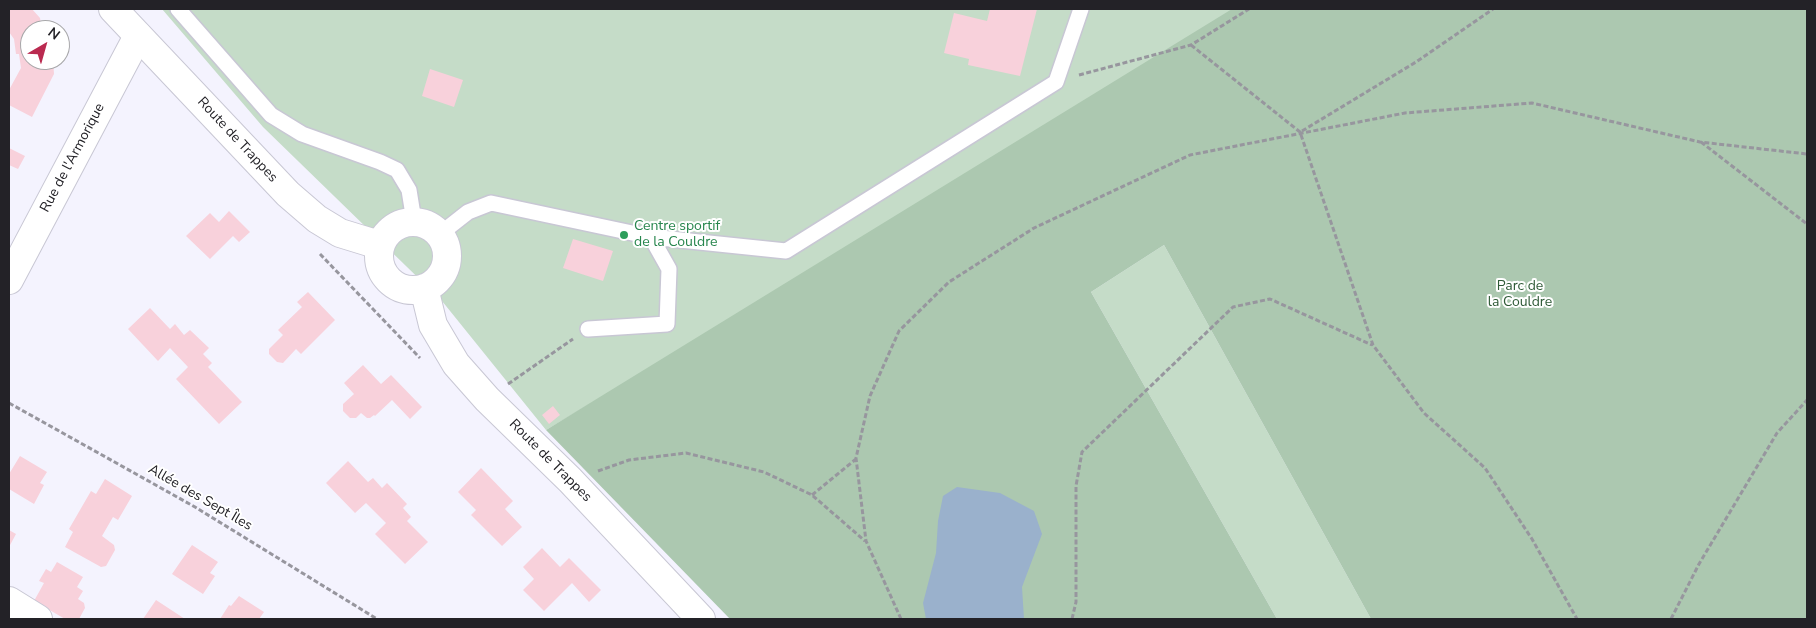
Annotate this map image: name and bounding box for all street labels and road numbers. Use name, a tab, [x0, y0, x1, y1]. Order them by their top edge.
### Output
street label: Route de Trappes	[193, 94, 281, 186]
street label: Rue de l'Armorique	[37, 101, 109, 215]
street label: Route de Trappes	[505, 416, 595, 506]
street label: Allée des Sept Îles	[145, 461, 255, 535]

